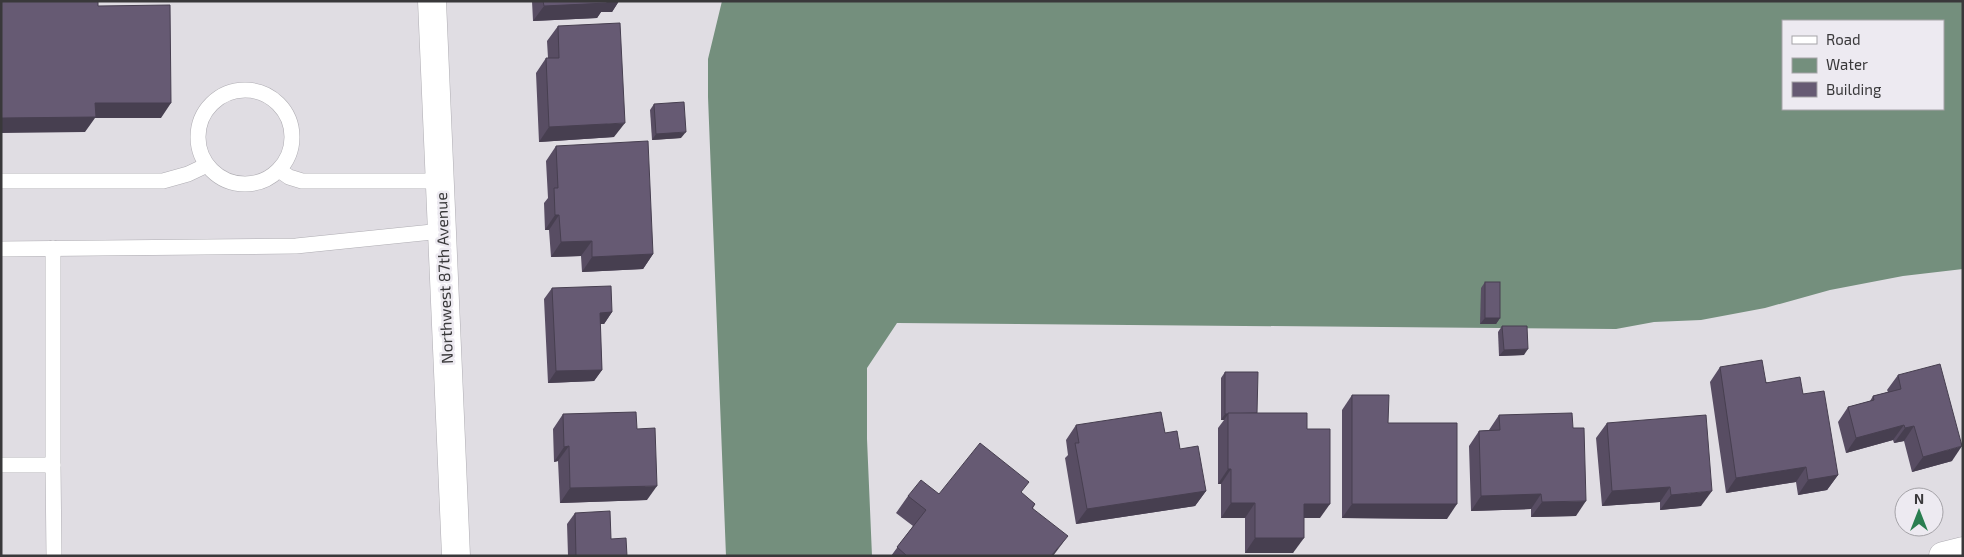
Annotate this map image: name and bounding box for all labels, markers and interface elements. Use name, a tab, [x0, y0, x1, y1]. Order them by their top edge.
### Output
legend	[1782, 20, 1944, 110]
text: Road	[1826, 30, 1861, 48]
text: Water	[1826, 55, 1868, 73]
text: Building	[1826, 80, 1882, 98]
street label: Northwest 87th Avenue	[431, 192, 456, 364]
north arrow	[1894, 487, 1944, 537]
text: N	[1914, 490, 1924, 507]

